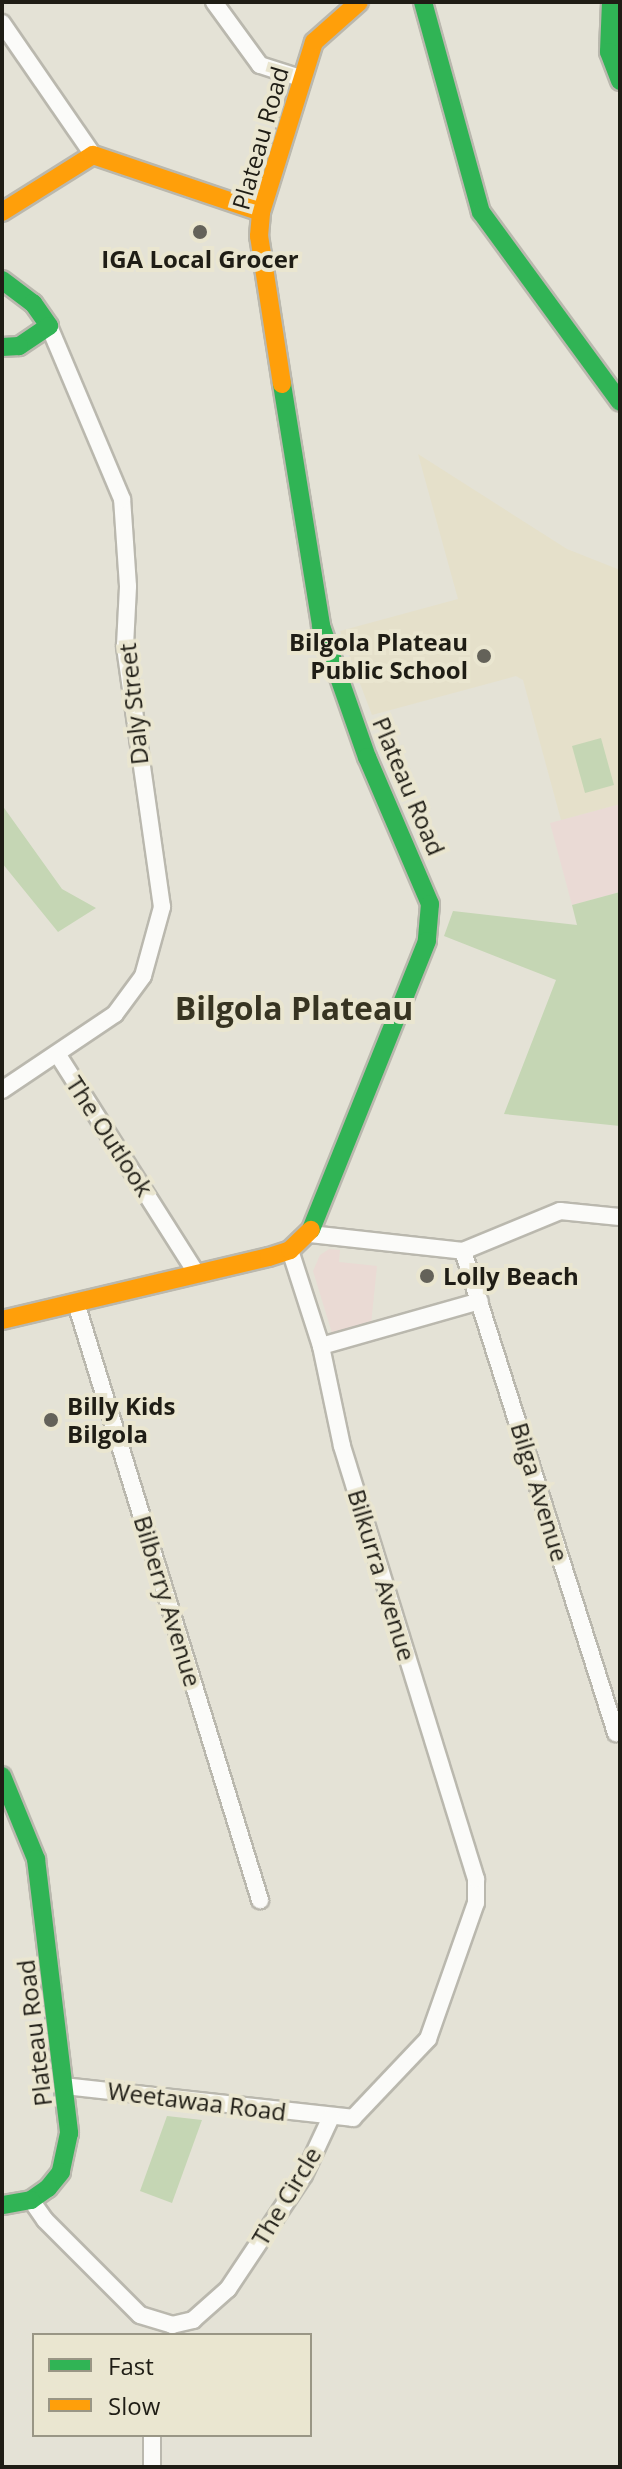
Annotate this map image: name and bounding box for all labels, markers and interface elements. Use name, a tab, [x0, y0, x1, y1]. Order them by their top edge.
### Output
street label: Plateau Road	[226, 63, 294, 213]
marker: IGA Local Grocer	[191, 223, 209, 241]
place label: IGA Local Grocer	[101, 245, 299, 273]
place label: Bilgola Plateau Public School	[289, 628, 468, 684]
street label: Daly Street	[112, 642, 154, 766]
marker: Bilgola Plateau Public School	[475, 647, 493, 665]
street label: Plateau Road	[367, 713, 451, 859]
district label: Bilgola Plateau	[175, 989, 413, 1027]
street label: The Outlook	[61, 1071, 159, 1201]
place label: Lolly Beach	[443, 1262, 579, 1290]
marker: Lolly Beach	[418, 1267, 436, 1285]
place label: Billy Kids Bilgola	[67, 1392, 175, 1448]
marker: Billy Kids Bilgola	[42, 1411, 60, 1429]
street label: Bilga Avenue	[505, 1419, 575, 1565]
street label: Bilkurra Avenue	[342, 1486, 422, 1664]
street label: Bilberry Avenue	[128, 1512, 208, 1690]
street label: Plateau Road	[11, 1958, 57, 2108]
street label: Weetawaa Road	[106, 2076, 288, 2126]
street label: The Circle	[245, 2142, 327, 2250]
legend	[32, 2333, 312, 2437]
text: Fast	[108, 2349, 154, 2382]
text: Slow	[108, 2389, 160, 2422]

